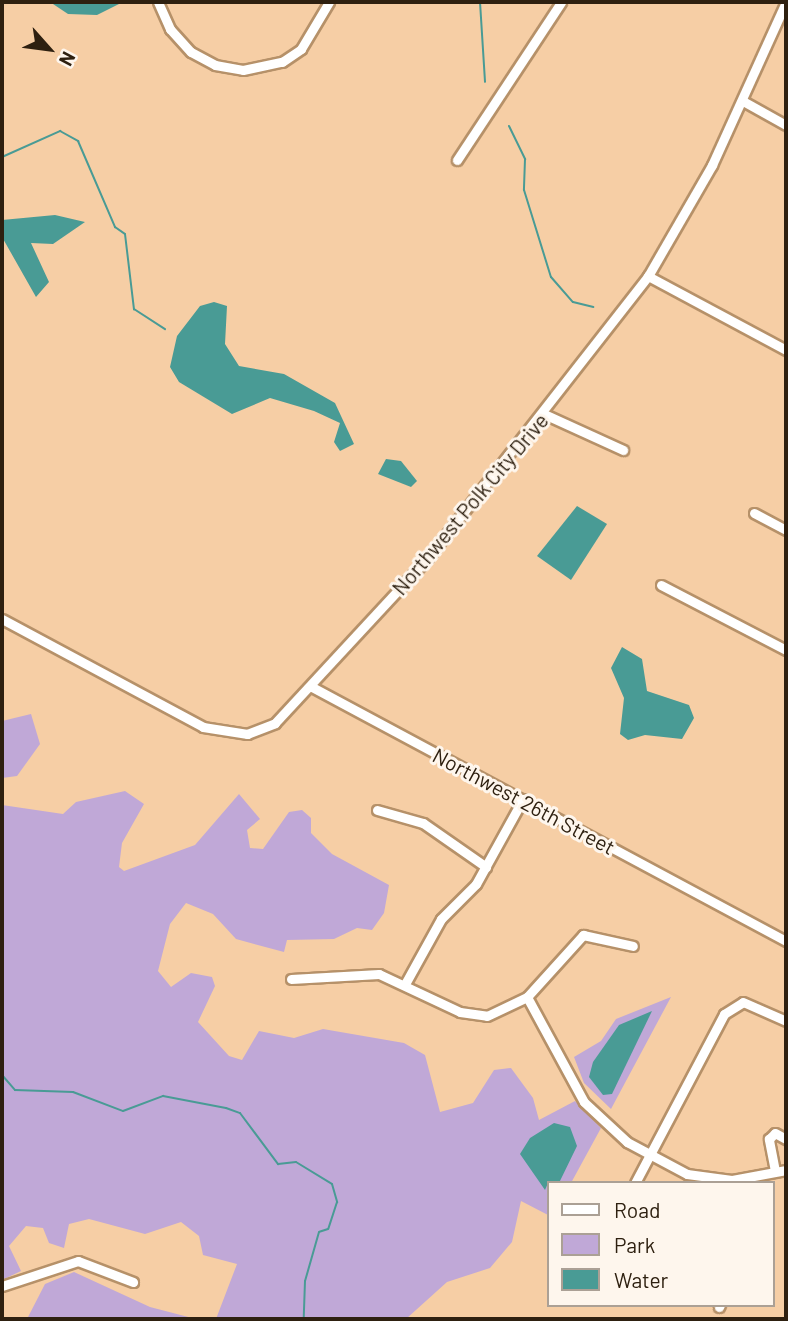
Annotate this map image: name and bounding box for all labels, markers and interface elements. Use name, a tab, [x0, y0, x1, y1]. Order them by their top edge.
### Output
north arrow	[14, 14, 84, 84]
text: N	[55, 48, 81, 70]
street label: Northwest Polk City Drive	[387, 408, 553, 600]
street label: Northwest 26th Street	[429, 742, 619, 860]
legend	[546, 1181, 774, 1307]
text: Road	[614, 1197, 660, 1222]
text: Park	[614, 1232, 655, 1257]
text: Water	[614, 1267, 668, 1292]

